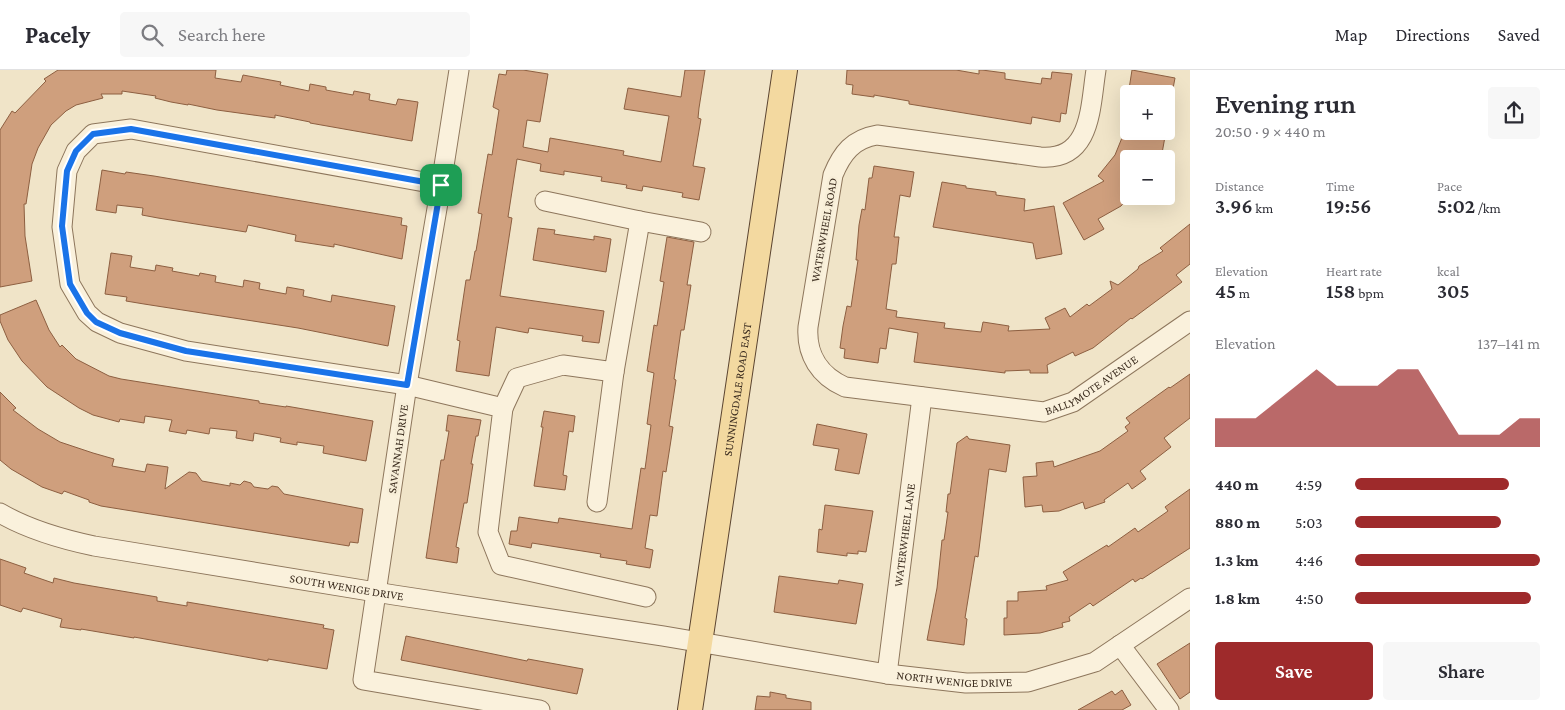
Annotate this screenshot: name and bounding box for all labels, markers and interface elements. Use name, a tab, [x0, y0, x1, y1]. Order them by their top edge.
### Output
search box	[120, 12, 470, 57]
text: Pacely	[25, 21, 90, 48]
icon: search	[138, 21, 166, 49]
text: Search here	[178, 24, 265, 45]
text: Map	[1335, 25, 1367, 45]
text: Directions	[1395, 25, 1470, 45]
text: Saved	[1498, 25, 1540, 45]
map controls	[1120, 85, 1175, 205]
button: +	[1120, 85, 1175, 140]
button: share	[1488, 87, 1540, 139]
text: Evening run	[1215, 88, 1356, 119]
text: 20:50 · 9 × 440 m	[1215, 123, 1326, 140]
button: −	[1120, 150, 1175, 205]
pin	[420, 164, 462, 206]
icon: arrive	[427, 171, 455, 199]
street label: WATERWHEEL ROAD	[808, 177, 840, 283]
text: Distance	[1215, 178, 1264, 194]
text: Time	[1326, 178, 1355, 194]
text: Pace	[1437, 178, 1462, 194]
text: 3.96	[1215, 194, 1253, 218]
text: 19:56	[1326, 194, 1371, 218]
text: 5:02	[1437, 194, 1475, 218]
text: km	[1253, 200, 1273, 216]
text: /km	[1475, 200, 1501, 216]
text: Elevation	[1215, 263, 1268, 279]
text: Heart rate	[1326, 263, 1382, 279]
text: kcal	[1437, 263, 1460, 279]
text: 45	[1215, 279, 1236, 303]
text: 158	[1326, 279, 1356, 303]
text: 305	[1437, 279, 1470, 303]
text: m	[1236, 285, 1250, 301]
text: bpm	[1356, 285, 1384, 301]
street label: SUNNINGDALE ROAD EAST	[721, 321, 754, 457]
text: Elevation	[1215, 335, 1276, 352]
text: 137–141 m	[1477, 335, 1540, 352]
street label: BALLYMOTE AVENUE	[1043, 352, 1141, 418]
street label: SAVANNAH DRIVE	[385, 403, 411, 494]
text: 440 m	[1215, 476, 1259, 493]
text: 4:59	[1295, 476, 1322, 493]
street label: WATERWHEEL LANE	[891, 482, 918, 588]
text: 880 m	[1215, 514, 1260, 531]
text: 5:03	[1295, 514, 1323, 531]
text: 1.3 km	[1215, 552, 1259, 569]
text: 4:46	[1295, 552, 1323, 569]
street label: SOUTH WENIGE DRIVE	[289, 571, 405, 603]
text: 1.8 km	[1215, 590, 1260, 607]
text: 4:50	[1295, 590, 1323, 607]
button: Save	[1215, 642, 1373, 700]
button: Share	[1383, 642, 1540, 700]
street label: NORTH WENIGE DRIVE	[896, 668, 1013, 690]

